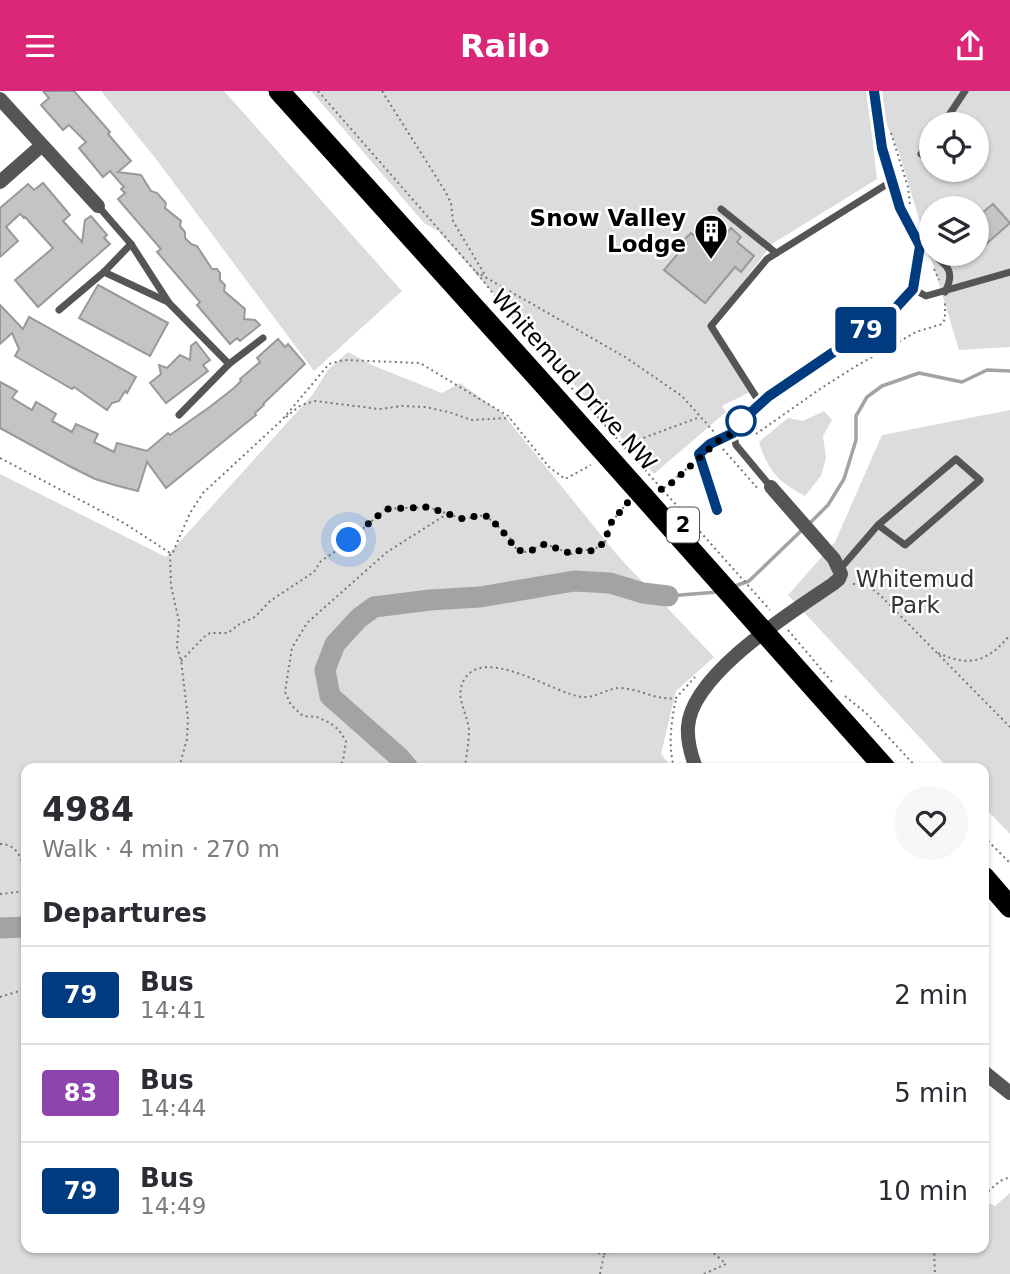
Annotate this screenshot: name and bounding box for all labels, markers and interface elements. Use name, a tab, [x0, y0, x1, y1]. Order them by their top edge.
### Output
icon: menu	[21, 27, 59, 65]
text: Railo	[460, 27, 550, 65]
icon: share	[951, 27, 989, 65]
map controls	[919, 112, 989, 266]
button: locate	[919, 112, 989, 182]
button: layers	[919, 196, 989, 266]
place label: Snow Valley Lodge	[530, 205, 686, 257]
building icon: Snow Valley Lodge	[692, 212, 730, 261]
street label: Whitemud Drive NW	[486, 284, 662, 476]
line badge: 79	[834, 307, 898, 353]
text: 79	[849, 316, 883, 344]
unlabelled marker	[726, 406, 756, 436]
road number: 2	[667, 507, 699, 543]
your location	[331, 522, 366, 557]
park label: Whitemud Park	[856, 566, 974, 618]
button: heart	[894, 786, 968, 860]
text: 4984	[42, 790, 134, 829]
text: Walk · 4 min · 270 m	[42, 836, 280, 862]
text: Departures	[42, 898, 207, 928]
text: Bus	[140, 967, 194, 997]
text: 2 min	[894, 980, 968, 1010]
text: 79	[64, 981, 97, 1009]
text: 14:41	[140, 997, 206, 1023]
text: Bus	[140, 1065, 194, 1095]
text: 5 min	[894, 1078, 968, 1108]
text: 83	[64, 1079, 97, 1107]
text: 14:44	[140, 1095, 206, 1121]
text: Bus	[140, 1163, 194, 1193]
text: 10 min	[878, 1176, 968, 1206]
text: 79	[64, 1177, 97, 1205]
text: 14:49	[140, 1193, 206, 1219]

